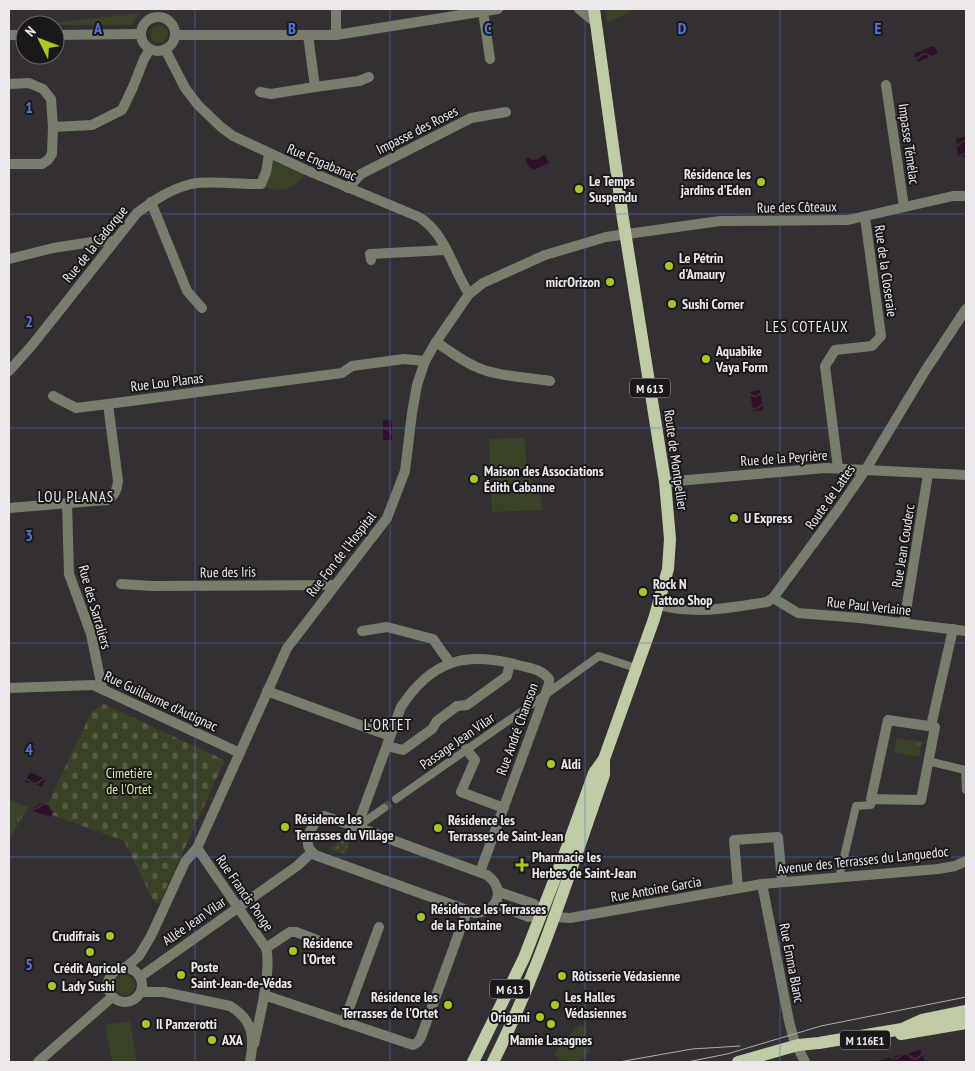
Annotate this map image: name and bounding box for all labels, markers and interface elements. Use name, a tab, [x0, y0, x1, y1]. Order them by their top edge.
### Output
north arrow	[15, 15, 65, 65]
text: A	[93, 18, 103, 38]
text: B	[288, 18, 296, 38]
text: C	[484, 18, 492, 38]
text: D	[678, 18, 687, 38]
text: E	[875, 18, 882, 38]
text: N	[21, 22, 40, 40]
text: 1	[25, 97, 33, 117]
street label: Impasse des Roses	[373, 102, 461, 158]
street label: Impasse Témélac	[894, 102, 924, 186]
street label: Rue Engabanac	[285, 139, 359, 185]
place label: Résidence les jardins d'Eden	[680, 165, 751, 199]
place label: Le Temps Suspendu	[589, 172, 637, 206]
marker: Résidence les jardins d'Eden	[755, 176, 767, 188]
marker: Le Temps Suspendu	[573, 183, 585, 195]
street label: Rue des Côteaux	[757, 197, 837, 217]
street label: Rue de la Cadorque	[58, 202, 132, 286]
street label: Rue de la Closeraie	[871, 224, 901, 318]
place label: Le Pétrin d'Amaury	[679, 249, 725, 283]
marker: Le Pétrin d'Amaury	[663, 260, 675, 272]
place label: micrOrizon	[546, 273, 600, 291]
marker: micrOrizon	[604, 276, 616, 288]
place label: Sushi Corner	[682, 295, 745, 313]
marker: Sushi Corner	[666, 298, 678, 310]
text: 2	[25, 311, 33, 331]
district label: LES COTEAUX	[765, 317, 849, 336]
place label: Aquabike Vaya Form	[715, 342, 768, 376]
marker: Aquabike Vaya Form	[700, 353, 712, 365]
street label: Rue Lou Planas	[129, 369, 205, 395]
road number: M 613	[630, 378, 670, 398]
street label: Route de Montpellier	[660, 408, 692, 512]
street label: Rue de la Peyrière	[740, 446, 828, 470]
street label: Route de Lattes	[801, 461, 859, 533]
place label: Maison des Associations Édith Cabanne	[484, 462, 604, 496]
marker: Maison des Associations Édith Cabanne	[468, 473, 480, 485]
district label: LOU PLANAS	[38, 487, 114, 506]
street label: Rue Jean Couderc	[888, 503, 918, 589]
street label: Rue Fon de l'Hospital	[302, 507, 380, 600]
place label: U Express	[744, 509, 792, 527]
marker: U Express	[728, 512, 740, 524]
text: 3	[25, 525, 33, 545]
street label: Rue des Sarraliers	[74, 563, 116, 651]
street label: Rue des Iris	[200, 563, 256, 581]
place label: Rock N Tattoo Shop	[653, 575, 713, 609]
marker: Rock N Tattoo Shop	[637, 586, 649, 598]
street label: Rue Paul Verlaine	[826, 593, 912, 619]
street label: Rue Guillaume d'Autignac	[101, 667, 221, 735]
street label: Rue André Chamson	[492, 680, 542, 778]
street label: Passage Jean Vilar	[416, 709, 498, 773]
district label: L'ORTET	[364, 715, 412, 734]
text: 4	[25, 739, 33, 759]
place label: Aldi	[560, 755, 581, 773]
marker: Aldi	[545, 758, 557, 770]
park label: Cimetière de l'Ortet	[106, 764, 153, 798]
place label: Résidence les Terrasses du Village	[295, 810, 394, 844]
place label: Résidence les Terrasses de Saint-Jean	[448, 811, 563, 845]
marker: Résidence les Terrasses du Village	[279, 821, 291, 833]
marker: Résidence les Terrasses de Saint-Jean	[432, 822, 444, 834]
street label: Avenue des Terrasses du Languedoc	[777, 842, 949, 878]
place label: Pharmacie les Herbes de Saint-Jean	[532, 848, 636, 882]
street label: Rue Francis Ponge	[212, 852, 278, 935]
marker: Pharmacie les Herbes de Saint-Jean	[516, 859, 528, 871]
street label: Rue Antoine Garcia	[609, 872, 703, 906]
street label: Allée Jean Vilar	[159, 893, 229, 949]
place label: Résidence les Terrasses de la Fontaine	[431, 900, 546, 934]
marker: Résidence les Terrasses de la Fontaine	[415, 911, 427, 923]
street label: Rue Emma Blanc	[775, 922, 809, 1004]
place label: Crudifrais	[52, 927, 100, 945]
marker: Crudifrais	[104, 930, 116, 942]
place label: Résidence l'Ortet	[303, 934, 353, 968]
marker: Résidence l'Ortet	[287, 945, 299, 957]
marker: Crédit Agricole	[84, 946, 96, 958]
text: 5	[25, 954, 33, 974]
place label: Poste Saint-Jean-de-Védas	[191, 958, 292, 992]
place label: Crédit Agricole	[54, 959, 126, 977]
place label: Rôtisserie Védasienne	[572, 967, 680, 985]
marker: Poste Saint-Jean-de-Védas	[175, 969, 187, 981]
marker: Rôtisserie Védasienne	[556, 970, 568, 982]
place label: Lady Sushi	[62, 977, 115, 995]
marker: Lady Sushi	[46, 980, 58, 992]
road number: M 613	[490, 980, 530, 999]
place label: Résidence les Terrasses de l'Ortet	[342, 988, 438, 1022]
place label: Les Halles Védasiennes	[564, 988, 627, 1022]
marker: Résidence les Terrasses de l'Ortet	[442, 999, 454, 1011]
marker: Les Halles Védasiennes	[549, 999, 561, 1011]
place label: Origami	[491, 1008, 530, 1026]
marker: Origami	[534, 1011, 546, 1023]
place label: Il Panzerotti	[156, 1015, 217, 1033]
marker: Il Panzerotti	[140, 1018, 152, 1030]
marker: Mamie Lasagnes	[545, 1018, 557, 1030]
road number: M 116E1	[840, 1030, 890, 1050]
place label: AXA	[221, 1031, 244, 1049]
place label: Mamie Lasagnes	[510, 1031, 592, 1049]
marker: AXA	[206, 1034, 218, 1046]

